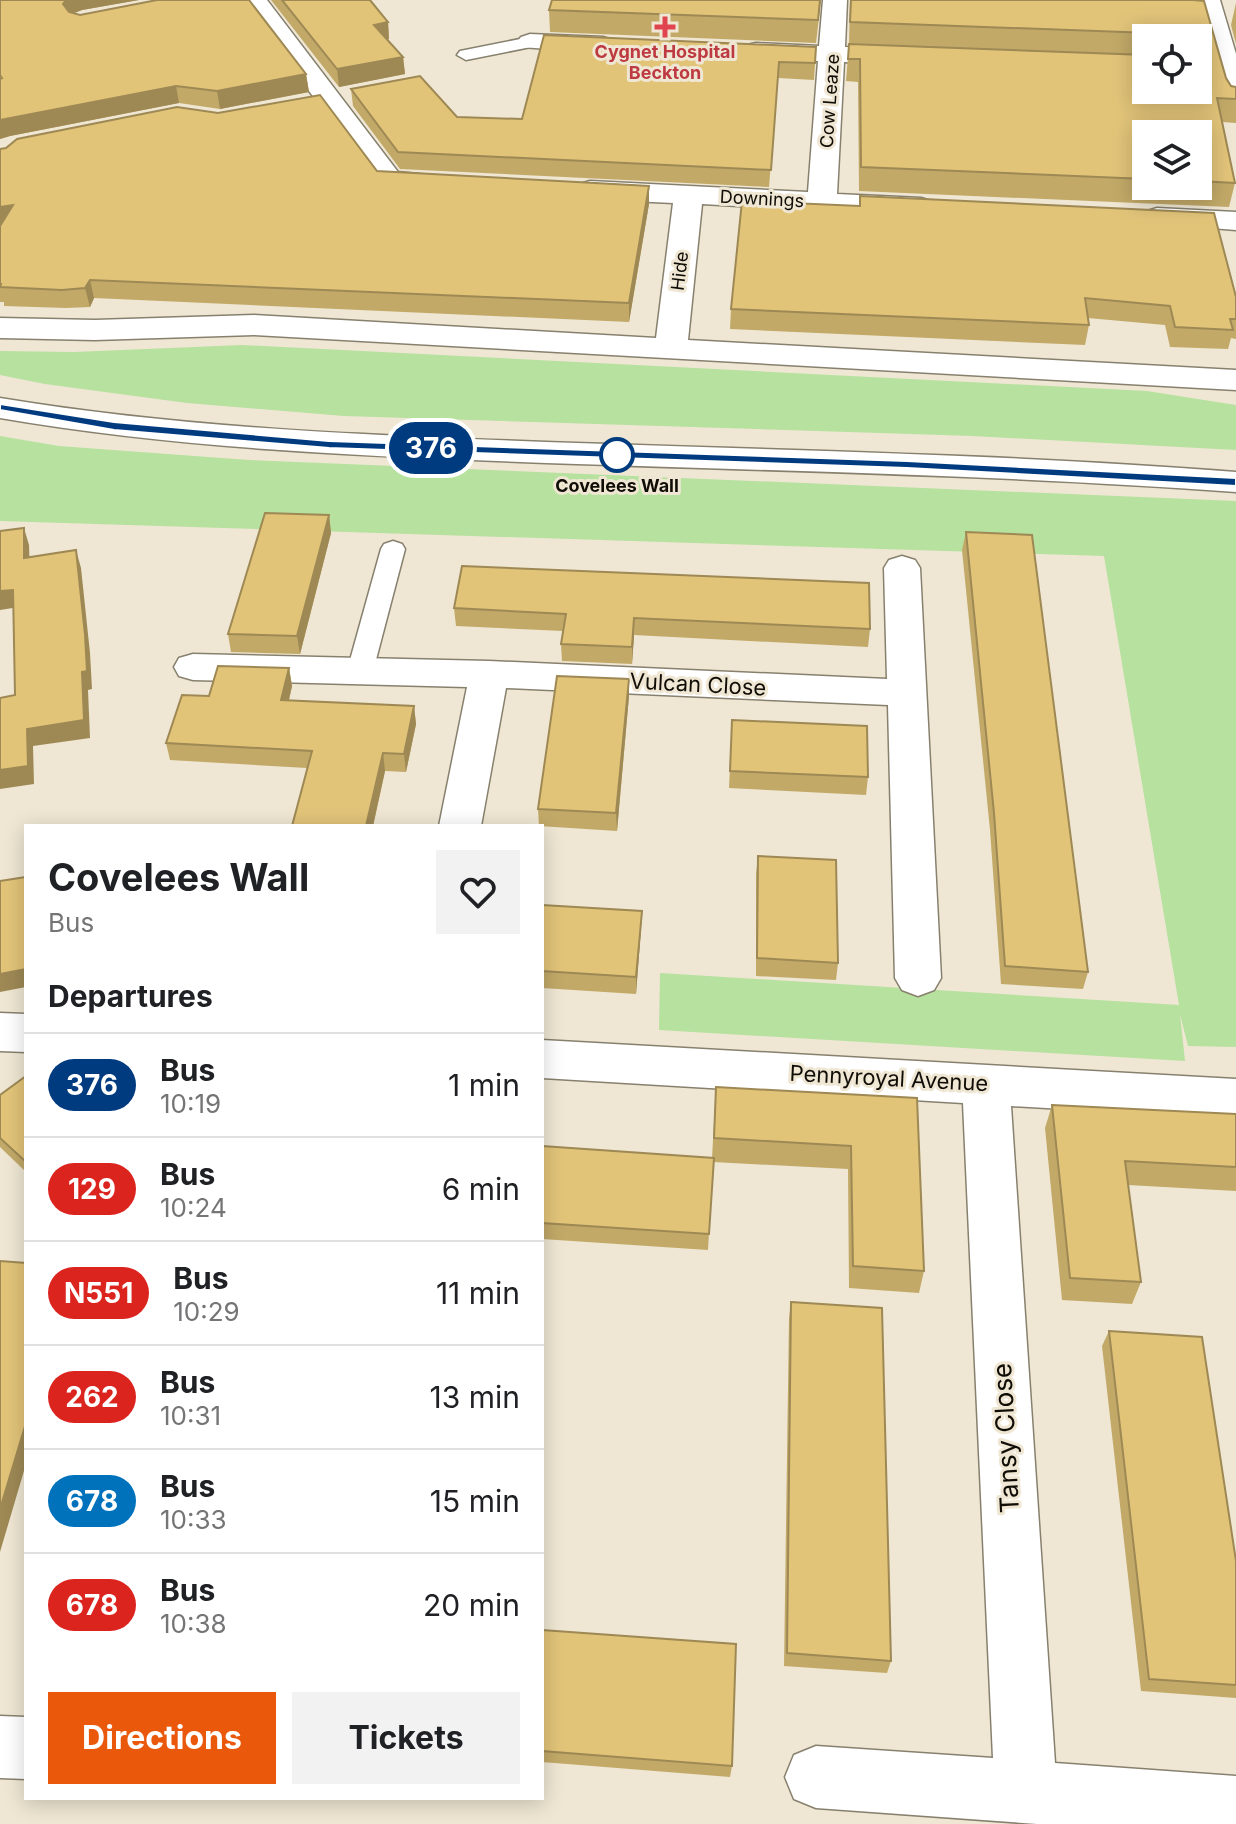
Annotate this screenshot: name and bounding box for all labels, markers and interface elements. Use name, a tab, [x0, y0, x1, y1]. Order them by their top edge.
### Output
marker: Cygnet Hospital Beckton	[654, 16, 676, 38]
map controls	[1132, 24, 1212, 200]
button: locate	[1132, 24, 1212, 104]
place label: Cygnet Hospital Beckton	[595, 41, 735, 83]
street label: Cow Leaze	[816, 53, 843, 149]
button: layers	[1132, 120, 1212, 200]
street label: Downings	[719, 186, 805, 211]
street label: Hide	[667, 250, 692, 292]
line badge: 376	[385, 422, 477, 474]
text: 376	[405, 431, 457, 465]
marker: Covelees Wall	[600, 438, 634, 472]
place label: Covelees Wall	[555, 475, 679, 496]
street label: Vulcan Close	[629, 667, 767, 701]
button: heart	[436, 850, 520, 934]
text: Covelees Wall	[48, 854, 309, 900]
text: Bus	[48, 907, 94, 938]
text: Departures	[48, 978, 213, 1014]
text: Bus	[160, 1052, 215, 1088]
street label: Pennyroyal Avenue	[789, 1060, 989, 1096]
text: 1 min	[448, 1067, 520, 1103]
text: 376	[66, 1068, 118, 1102]
text: 10:19	[160, 1088, 221, 1119]
text: Bus	[160, 1156, 215, 1192]
text: 6 min	[442, 1171, 520, 1207]
text: 129	[68, 1172, 116, 1206]
text: 10:24	[160, 1192, 227, 1223]
text: Bus	[173, 1260, 229, 1296]
text: 11 min	[436, 1275, 520, 1311]
text: N551	[64, 1276, 133, 1310]
text: 10:29	[173, 1296, 240, 1327]
street label: Tansy Close	[986, 1362, 1025, 1514]
text: Bus	[160, 1364, 215, 1400]
text: 13 min	[430, 1379, 520, 1415]
text: 262	[65, 1380, 119, 1414]
text: 10:31	[160, 1400, 221, 1431]
text: Bus	[160, 1468, 215, 1504]
text: 15 min	[430, 1483, 520, 1519]
text: 678	[66, 1484, 118, 1518]
text: 10:33	[160, 1504, 227, 1535]
text: Bus	[160, 1572, 215, 1608]
text: 20 min	[423, 1587, 520, 1623]
text: 678	[66, 1588, 118, 1622]
text: 10:38	[160, 1608, 227, 1639]
button: Directions	[48, 1692, 276, 1784]
button: Tickets	[292, 1692, 520, 1784]

